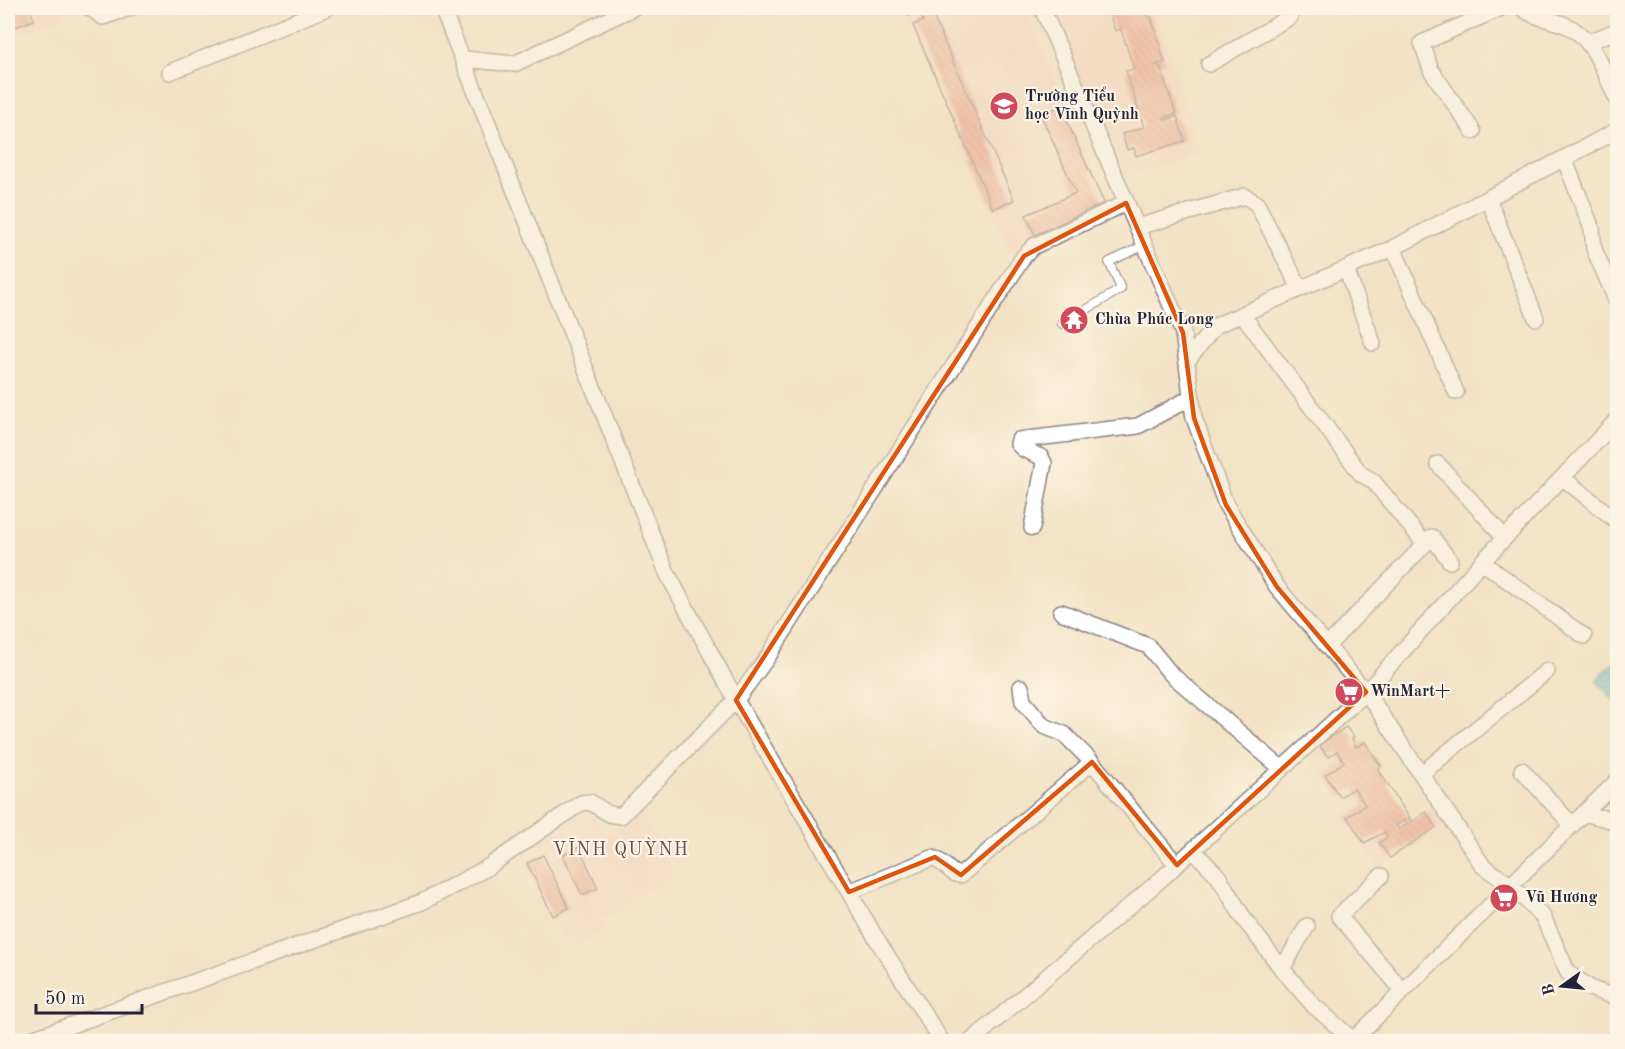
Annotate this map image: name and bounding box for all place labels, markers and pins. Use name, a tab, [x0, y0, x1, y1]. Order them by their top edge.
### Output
place label: Trường Tiểu học Vĩnh Quỳnh	[1025, 86, 1139, 123]
school or university icon: Trường Tiểu học Vĩnh Quỳnh	[988, 90, 1020, 122]
temple icon: Chùa Phúc Long	[1058, 304, 1090, 336]
place label: Chùa Phúc Long	[1095, 312, 1214, 328]
supermarket icon: WinMart+	[1333, 676, 1365, 708]
place label: WinMart+	[1370, 684, 1450, 700]
supermarket icon: Vũ Hương	[1488, 882, 1520, 914]
place label: Vũ Hương	[1525, 890, 1597, 906]

